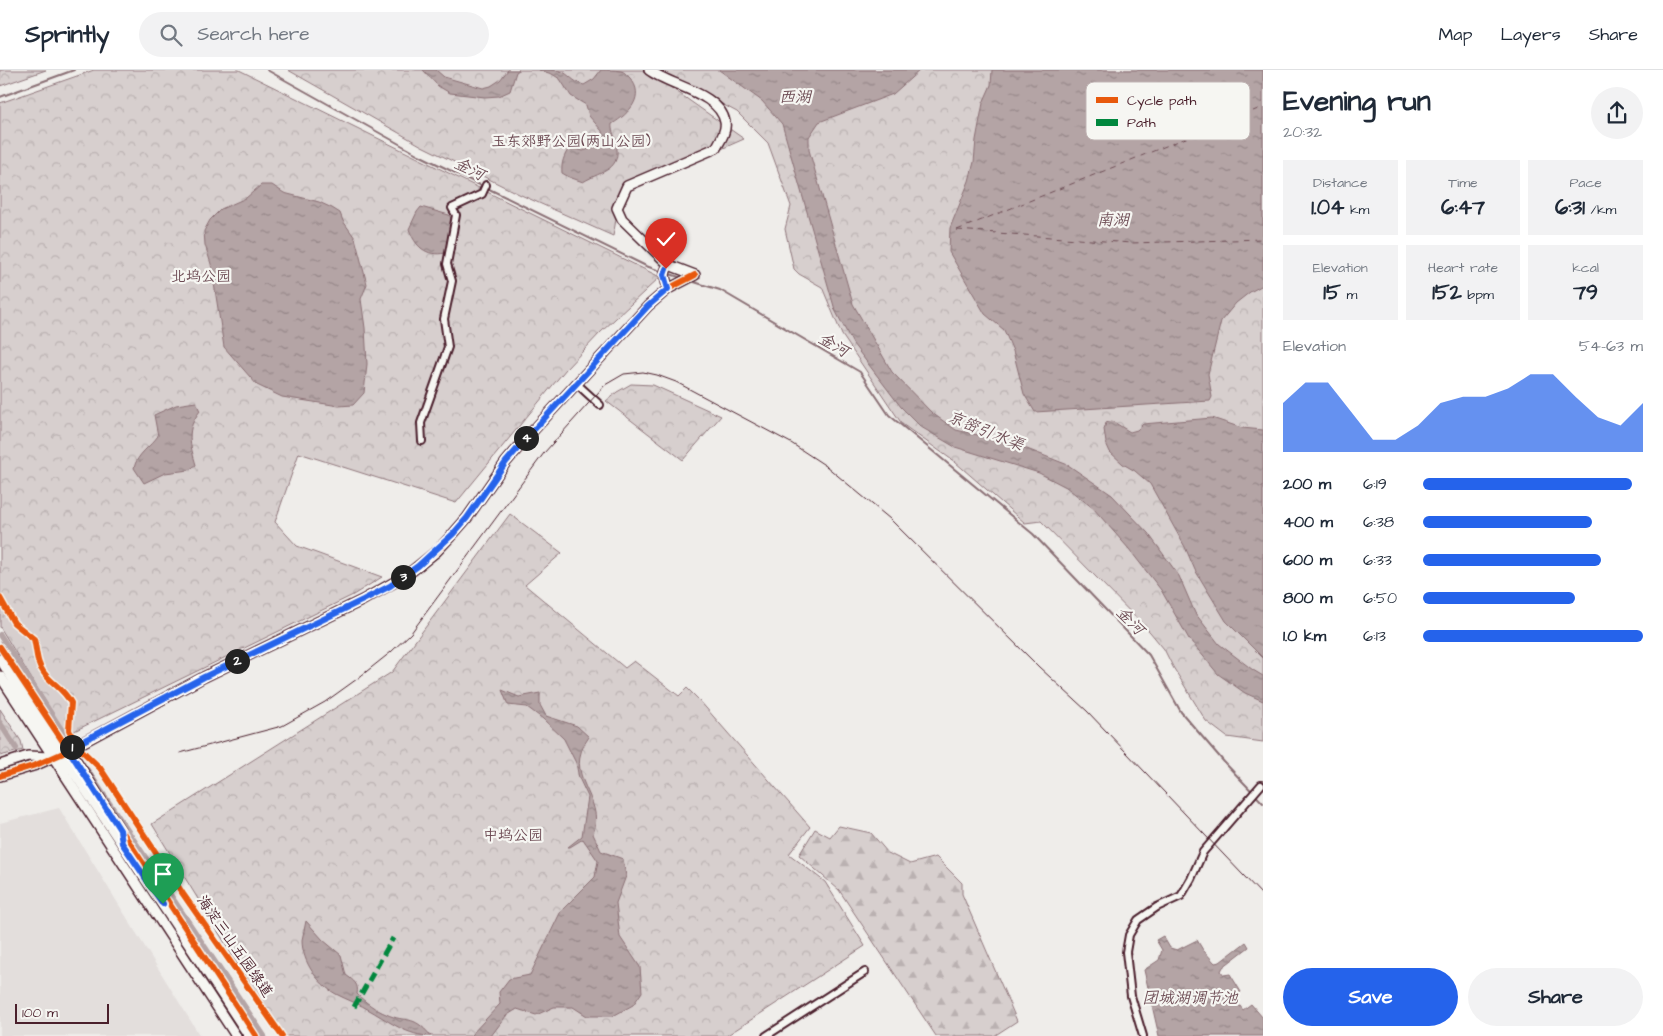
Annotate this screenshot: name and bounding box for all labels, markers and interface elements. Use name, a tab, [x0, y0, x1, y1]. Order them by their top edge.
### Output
search box	[139, 12, 489, 57]
text: Sprintly	[25, 18, 109, 52]
icon: search	[157, 21, 185, 49]
text: Search here	[197, 21, 309, 48]
text: Map	[1438, 22, 1472, 47]
text: Layers	[1500, 22, 1561, 47]
text: Share	[1589, 22, 1638, 47]
legend	[1086, 82, 1250, 140]
text: Evening run	[1283, 82, 1431, 121]
water label: 西湖	[779, 86, 813, 108]
button: share	[1591, 87, 1643, 139]
text: Cycle path	[1127, 91, 1196, 111]
text: Path	[1127, 113, 1156, 133]
text: 20:32	[1283, 121, 1322, 143]
park label: 玉东郊野公园(两山公园)	[491, 131, 651, 152]
water label: 金河	[450, 152, 491, 187]
text: Distance	[1313, 173, 1368, 193]
text: Time	[1448, 173, 1478, 193]
text: Pace	[1569, 173, 1602, 193]
text: 1.04	[1311, 193, 1344, 222]
text: 6:47	[1441, 193, 1485, 222]
text: 6:31	[1555, 193, 1585, 222]
text: km	[1344, 200, 1369, 220]
text: /km	[1585, 200, 1616, 220]
water label: 南湖	[1097, 209, 1131, 231]
pin	[645, 218, 687, 269]
icon: check	[652, 225, 680, 253]
text: Elevation	[1313, 258, 1368, 278]
text: Heart rate	[1428, 258, 1498, 278]
text: kcal	[1572, 258, 1599, 278]
park label: 北坞公园	[171, 266, 231, 287]
text: 15	[1323, 278, 1341, 307]
text: 152	[1432, 278, 1462, 307]
text: 79	[1573, 278, 1598, 307]
text: m	[1341, 285, 1357, 305]
text: bpm	[1462, 285, 1494, 305]
water label: 金河	[814, 327, 855, 364]
text: Elevation	[1283, 335, 1346, 357]
text: 54–63 m	[1579, 335, 1643, 357]
water label: 京密引水渠	[944, 406, 1029, 457]
pin: 4	[514, 426, 538, 450]
text: 4	[522, 428, 531, 448]
text: 200 m	[1283, 473, 1331, 495]
text: 6:19	[1363, 473, 1387, 495]
text: 400 m	[1283, 511, 1333, 533]
text: 6:38	[1363, 511, 1394, 533]
text: 600 m	[1283, 549, 1332, 571]
text: 6:33	[1363, 549, 1392, 571]
pin: 3	[390, 564, 416, 590]
text: 3	[400, 567, 407, 587]
text: 800 m	[1283, 587, 1332, 609]
text: 6:50	[1363, 587, 1397, 609]
water label: 金河	[1111, 602, 1151, 642]
text: 1.0 km	[1283, 625, 1326, 647]
text: 6:13	[1363, 625, 1386, 647]
pin: 2	[224, 648, 250, 674]
text: 2	[233, 651, 242, 671]
pin: 1	[60, 734, 84, 760]
text: 1	[72, 737, 73, 757]
park label: 中坞公园	[483, 825, 543, 846]
pin	[142, 853, 184, 904]
icon: arrive	[149, 860, 177, 888]
street label: 海淀三山五园绿道	[192, 891, 278, 1001]
button: Save	[1283, 968, 1458, 1026]
button: Share	[1468, 968, 1643, 1026]
water label: 团城湖调节池	[1142, 987, 1239, 1009]
scale bar	[15, 1001, 109, 1024]
text: 100 m	[22, 1003, 58, 1023]

